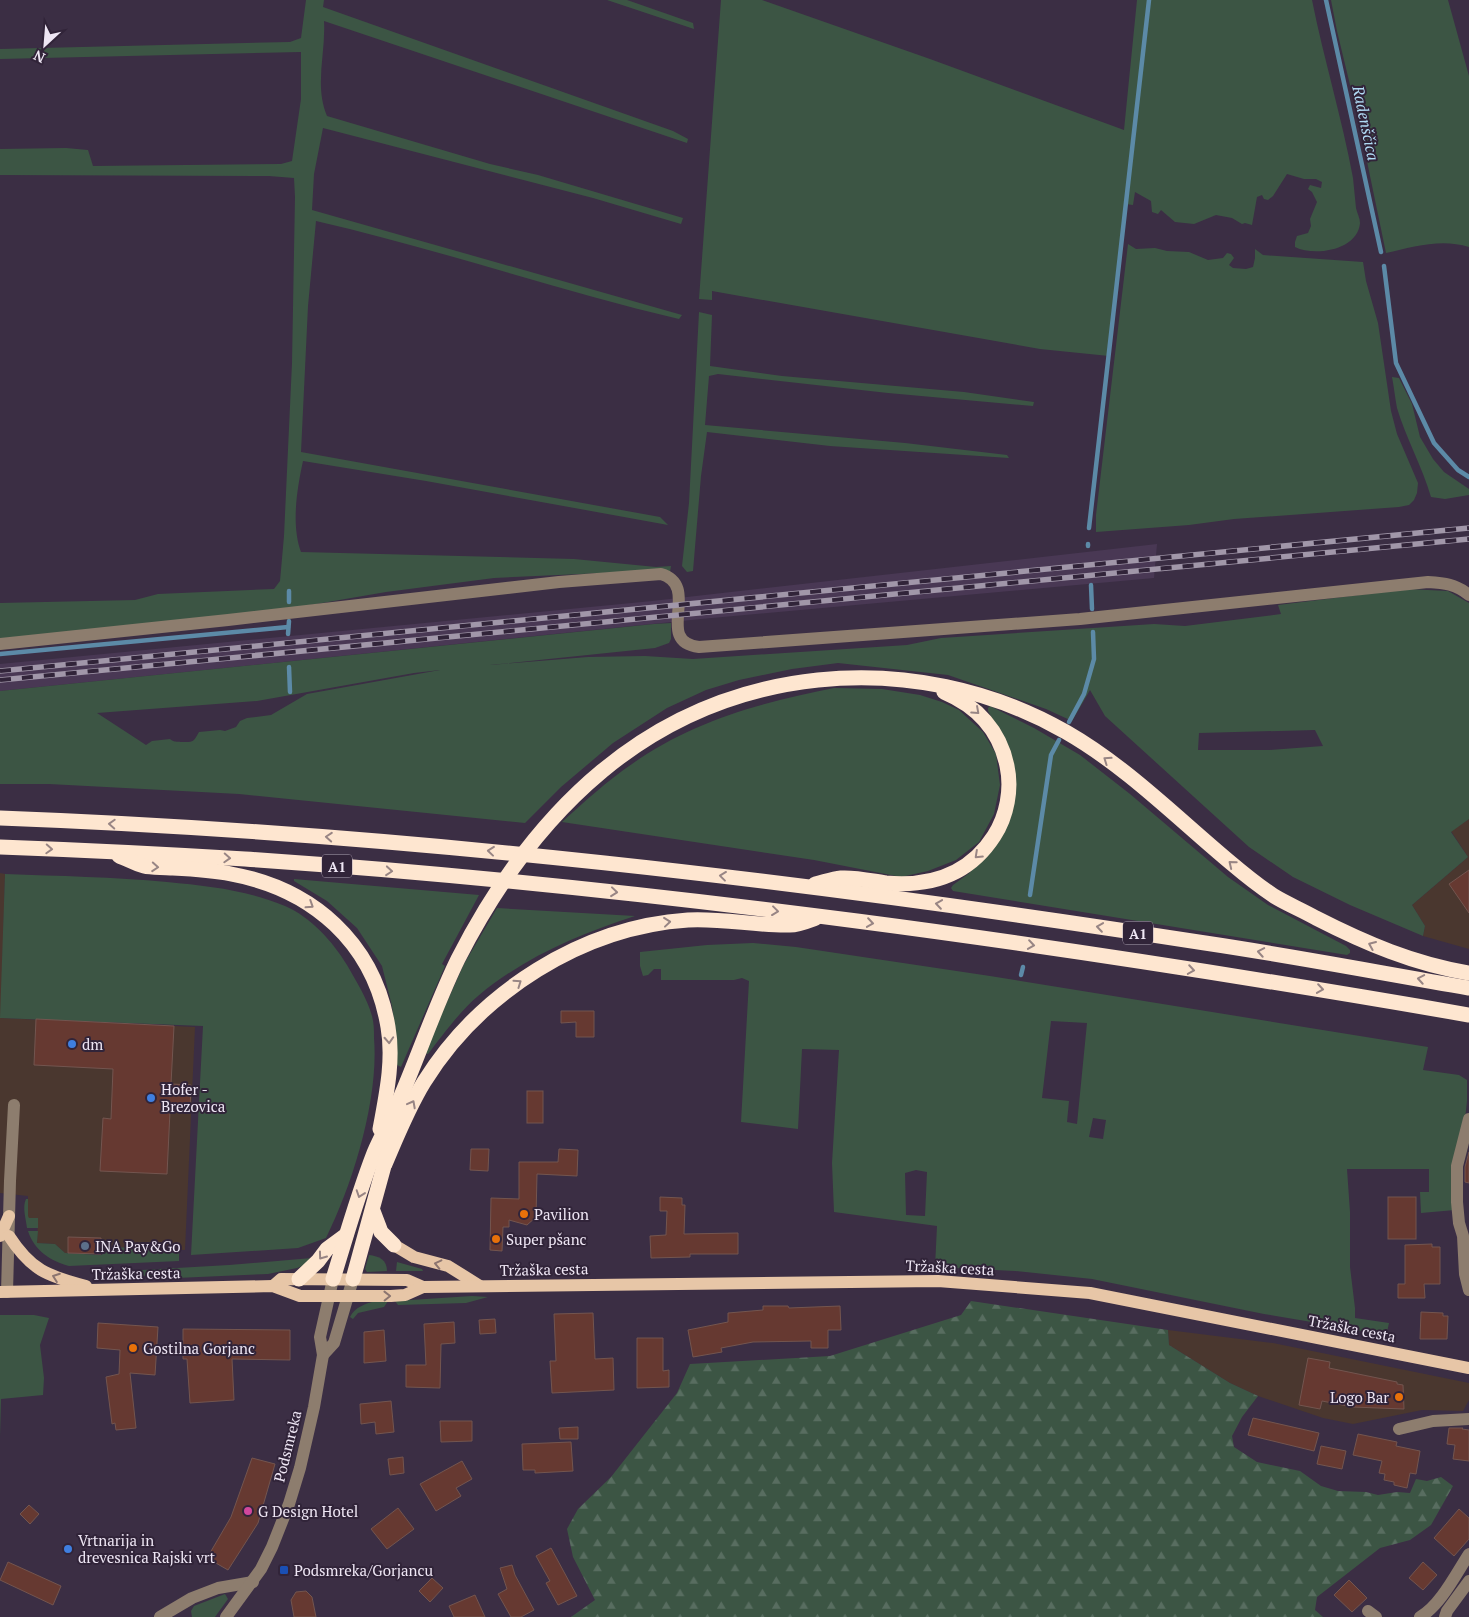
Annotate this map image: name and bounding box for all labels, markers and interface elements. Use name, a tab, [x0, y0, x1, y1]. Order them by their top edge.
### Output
north arrow	[20, 20, 70, 70]
text: N	[30, 46, 48, 68]
water label: Radenščica	[1347, 82, 1385, 163]
one-way arrow	[970, 705, 979, 714]
one-way arrow	[1103, 757, 1113, 766]
one-way arrow	[108, 818, 116, 829]
one-way arrow	[325, 832, 333, 843]
one-way arrow	[45, 843, 53, 854]
one-way arrow	[487, 846, 495, 857]
one-way arrow	[975, 849, 984, 858]
one-way arrow	[224, 853, 232, 864]
road number: A1	[322, 854, 352, 878]
one-way arrow	[151, 861, 159, 872]
one-way arrow	[1229, 861, 1238, 869]
one-way arrow	[386, 865, 394, 876]
one-way arrow	[719, 871, 727, 882]
one-way arrow	[610, 886, 618, 897]
one-way arrow	[305, 898, 314, 908]
one-way arrow	[935, 899, 943, 910]
one-way arrow	[771, 905, 779, 916]
one-way arrow	[664, 917, 672, 928]
one-way arrow	[866, 917, 874, 928]
road number: A1	[1123, 921, 1153, 944]
one-way arrow	[1096, 922, 1104, 933]
one-way arrow	[1027, 939, 1035, 950]
one-way arrow	[1368, 941, 1377, 951]
one-way arrow	[1256, 948, 1265, 958]
one-way arrow	[1188, 964, 1196, 975]
one-way arrow	[1417, 975, 1425, 985]
one-way arrow	[512, 980, 522, 989]
one-way arrow	[1315, 984, 1324, 994]
place label: dm	[82, 1034, 103, 1054]
one-way arrow	[384, 1036, 395, 1044]
marker: dm	[66, 1038, 78, 1050]
place label: Hofer - Brezovica	[161, 1079, 226, 1116]
marker: Hofer - Brezovica	[145, 1092, 157, 1104]
one-way arrow	[406, 1100, 416, 1109]
one-way arrow	[356, 1189, 366, 1197]
place label: Pavilion	[534, 1204, 589, 1224]
marker: Pavilion	[518, 1208, 530, 1220]
place label: Super pšanc	[506, 1229, 587, 1249]
marker: Super pšanc	[490, 1233, 502, 1245]
place label: INA Pay&Go	[95, 1236, 181, 1256]
marker: INA Pay&Go	[79, 1240, 91, 1252]
one-way arrow	[319, 1250, 328, 1260]
street label: Tržaška cesta	[905, 1255, 995, 1279]
street label: Tržaška cesta	[499, 1258, 589, 1280]
one-way arrow	[433, 1259, 442, 1270]
street label: Tržaška cesta	[91, 1262, 181, 1284]
one-way arrow	[52, 1273, 60, 1283]
one-way arrow	[383, 1291, 391, 1301]
street label: Tržaška cesta	[1306, 1310, 1398, 1346]
place label: Gostilna Gorjanc	[143, 1338, 255, 1358]
marker: Gostilna Gorjanc	[127, 1342, 139, 1354]
place label: Logo Bar	[1330, 1387, 1389, 1407]
marker: Logo Bar	[1393, 1391, 1405, 1403]
street label: Podsmreka	[268, 1408, 306, 1484]
place label: G Design Hotel	[258, 1501, 358, 1521]
marker: G Design Hotel	[242, 1505, 254, 1517]
place label: Vrtnarija in drevesnica Rajski vrt	[78, 1530, 216, 1567]
marker: Vrtnarija in drevesnica Rajski vrt	[62, 1543, 74, 1555]
place label: Podsmreka/Gorjancu	[294, 1560, 434, 1580]
marker: Podsmreka/Gorjancu	[278, 1564, 290, 1576]

